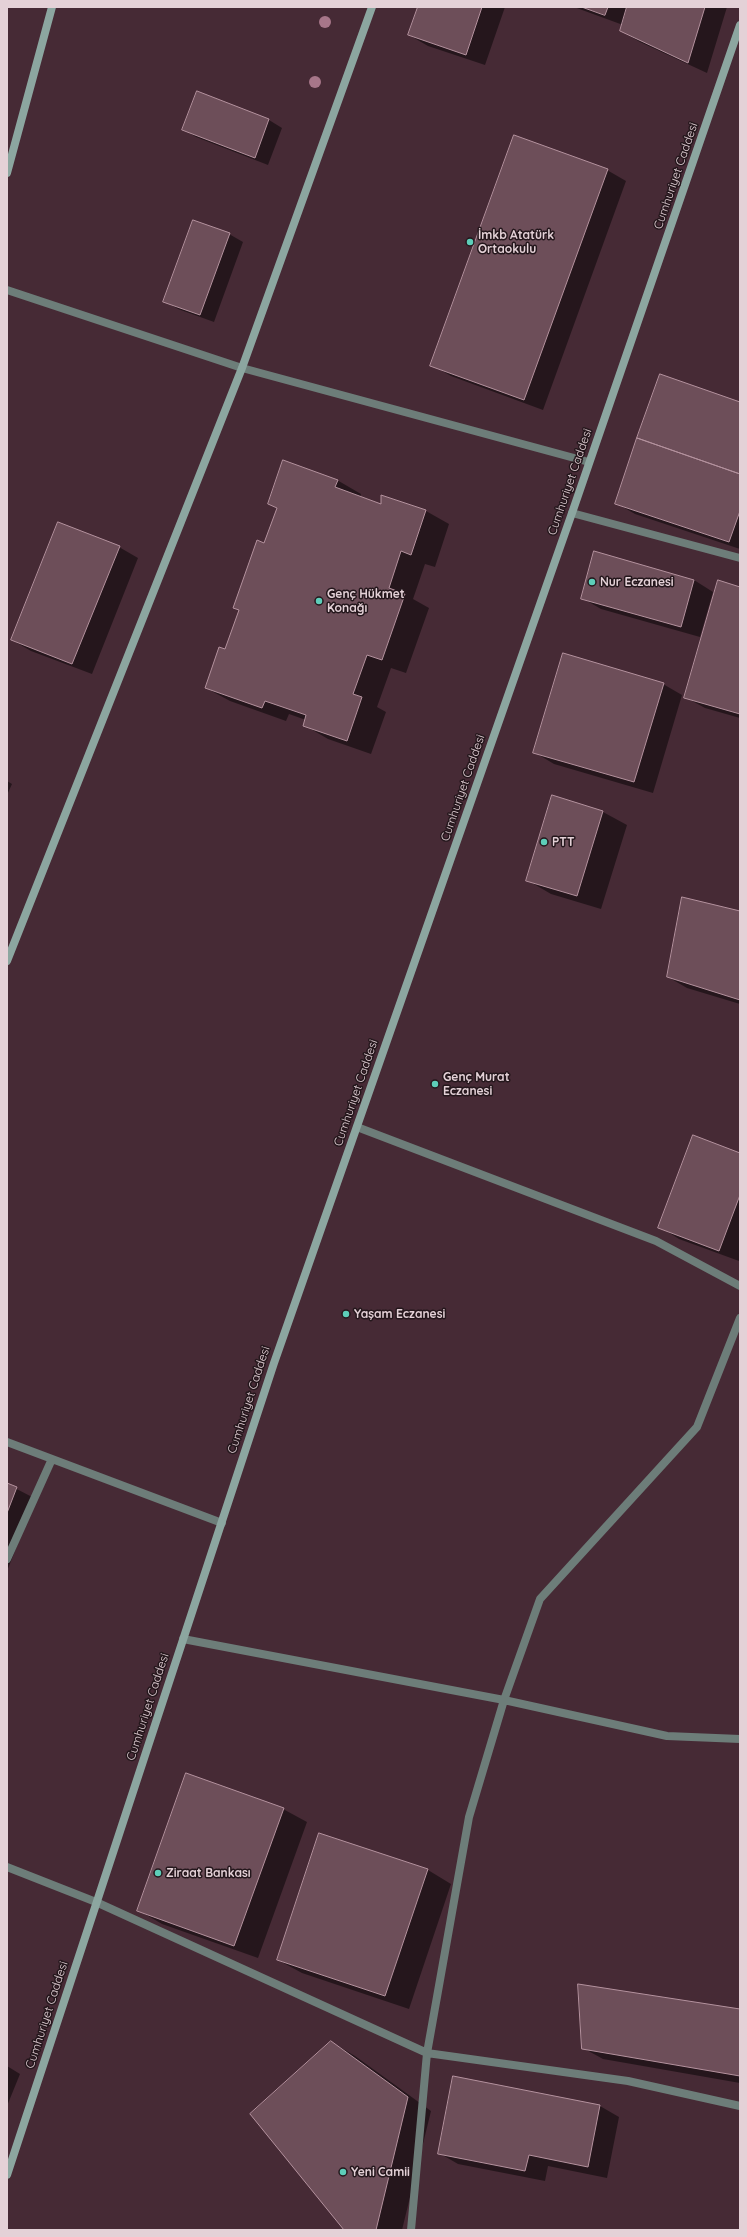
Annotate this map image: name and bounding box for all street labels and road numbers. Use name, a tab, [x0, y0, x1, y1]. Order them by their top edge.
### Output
street label: Cumhuriyet Caddesi	[651, 121, 701, 231]
street label: Cumhuriyet Caddesi	[545, 427, 595, 537]
street label: Cumhuriyet Caddesi	[438, 733, 488, 843]
street label: Cumhuriyet Caddesi	[331, 1038, 381, 1148]
street label: Cumhuriyet Caddesi	[225, 1345, 273, 1455]
street label: Cumhuriyet Caddesi	[124, 1652, 172, 1762]
street label: Cumhuriyet Caddesi	[23, 1960, 71, 2070]

